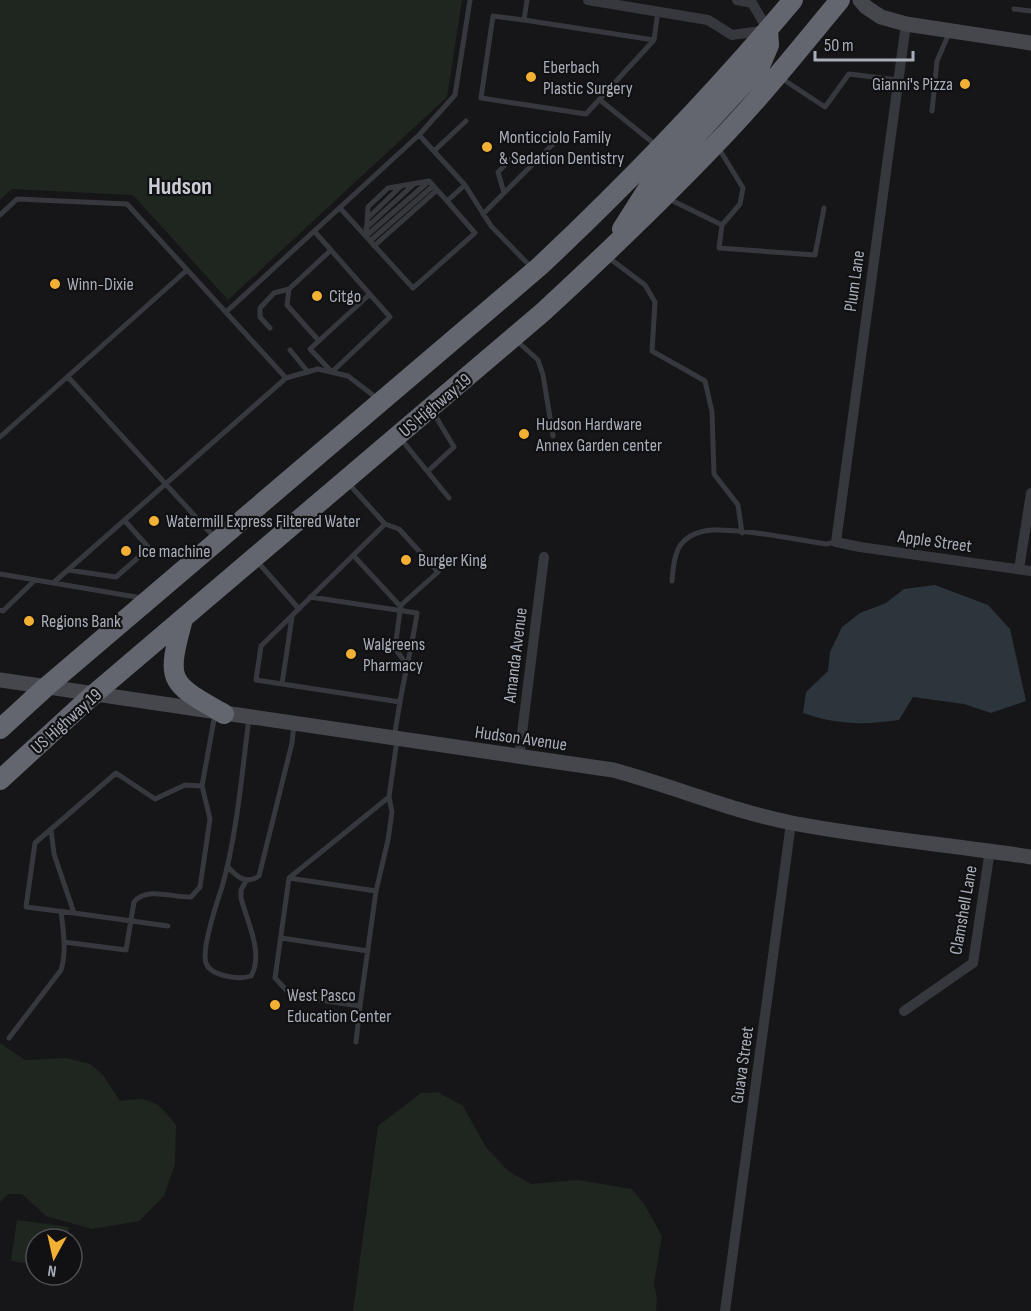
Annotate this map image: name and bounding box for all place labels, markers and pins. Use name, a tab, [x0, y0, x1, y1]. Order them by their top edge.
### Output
place label: Eberbach Plastic Surgery	[543, 57, 633, 99]
marker: Eberbach Plastic Surgery	[524, 70, 538, 84]
place label: Gianni's Pizza	[872, 74, 953, 95]
marker: Gianni's Pizza	[958, 77, 972, 91]
place label: Monticciolo Family & Sedation Dentistry	[499, 127, 624, 169]
marker: Monticciolo Family & Sedation Dentistry	[480, 140, 494, 154]
place label: Winn-Dixie	[67, 274, 134, 295]
marker: Winn-Dixie	[48, 277, 62, 291]
place label: Citgo	[329, 286, 361, 307]
marker: Citgo	[310, 289, 324, 303]
place label: Hudson Hardware Annex Garden center	[535, 414, 662, 456]
marker: Hudson Hardware Annex Garden center	[517, 427, 531, 441]
place label: Watermill Express Filtered Water	[166, 511, 360, 532]
marker: Watermill Express Filtered Water	[147, 514, 161, 528]
place label: Ice machine	[138, 541, 211, 562]
marker: Ice machine	[119, 544, 133, 558]
place label: Burger King	[418, 550, 487, 571]
marker: Burger King	[399, 553, 413, 567]
place label: Regions Bank	[41, 611, 121, 632]
marker: Regions Bank	[22, 614, 36, 628]
place label: Walgreens Pharmacy	[363, 634, 425, 676]
marker: Walgreens Pharmacy	[344, 647, 358, 661]
place label: West Pasco Education Center	[287, 985, 392, 1027]
marker: West Pasco Education Center	[268, 998, 282, 1012]

